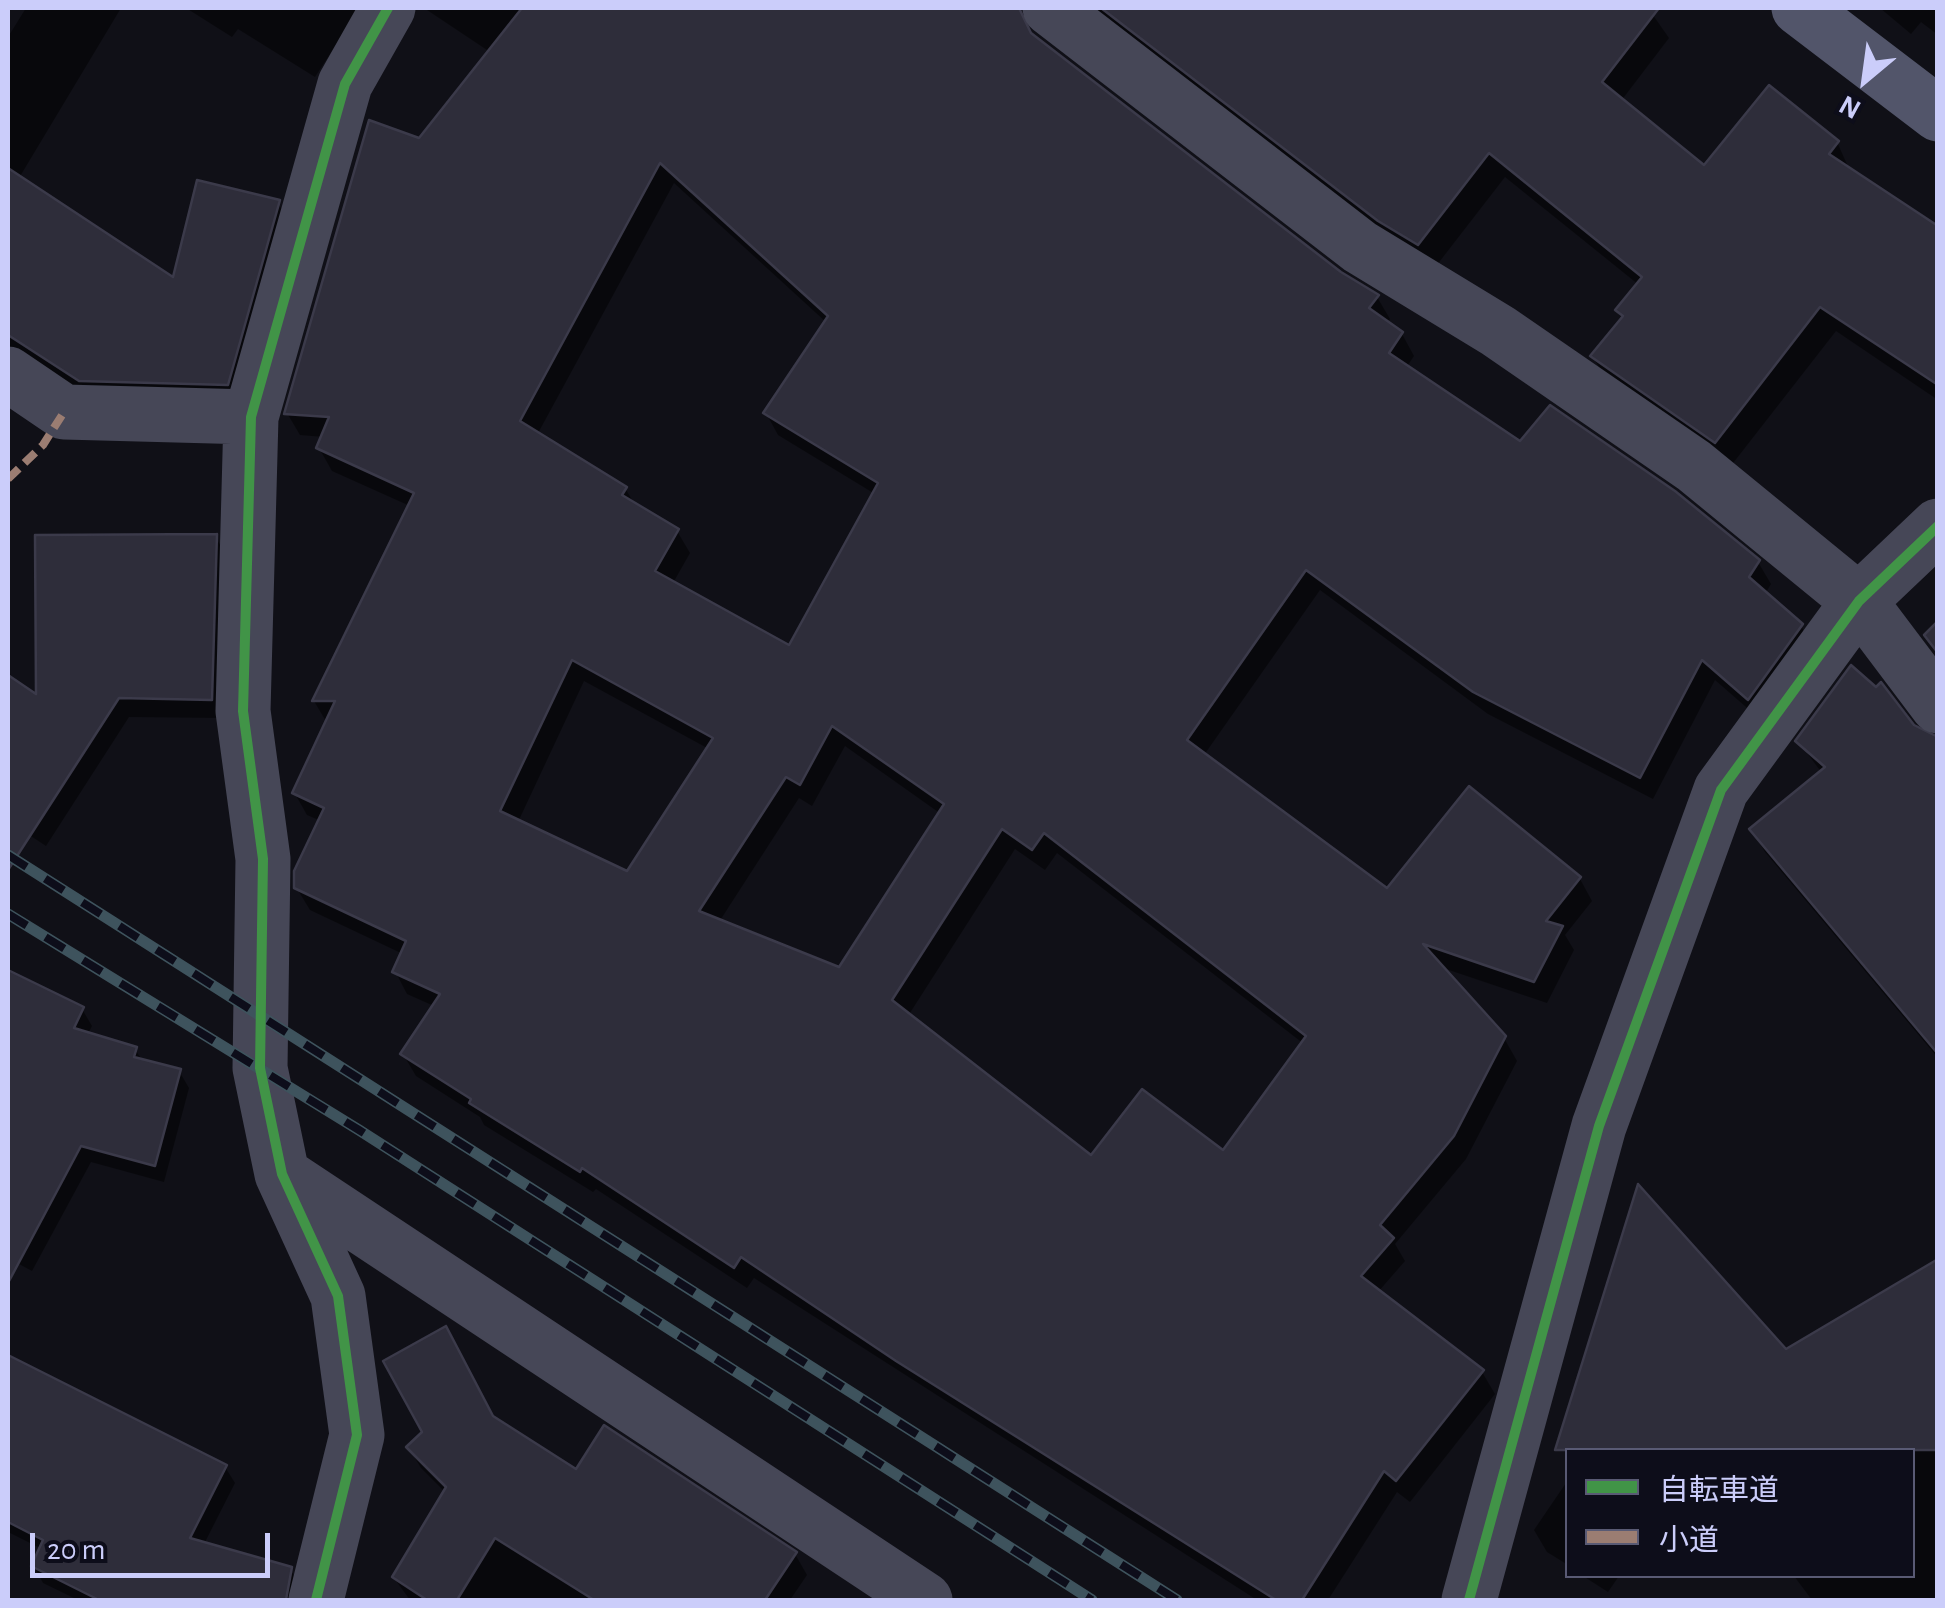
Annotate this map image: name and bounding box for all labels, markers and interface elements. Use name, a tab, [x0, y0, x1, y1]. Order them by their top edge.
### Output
north arrow	[1815, 30, 1915, 130]
text: N	[1835, 89, 1866, 123]
legend	[1565, 1448, 1915, 1578]
text: 自転車道	[1659, 1476, 1779, 1506]
scale bar	[35, 1513, 275, 1575]
text: 小道	[1659, 1526, 1719, 1556]
text: 20 m	[47, 1535, 105, 1565]

